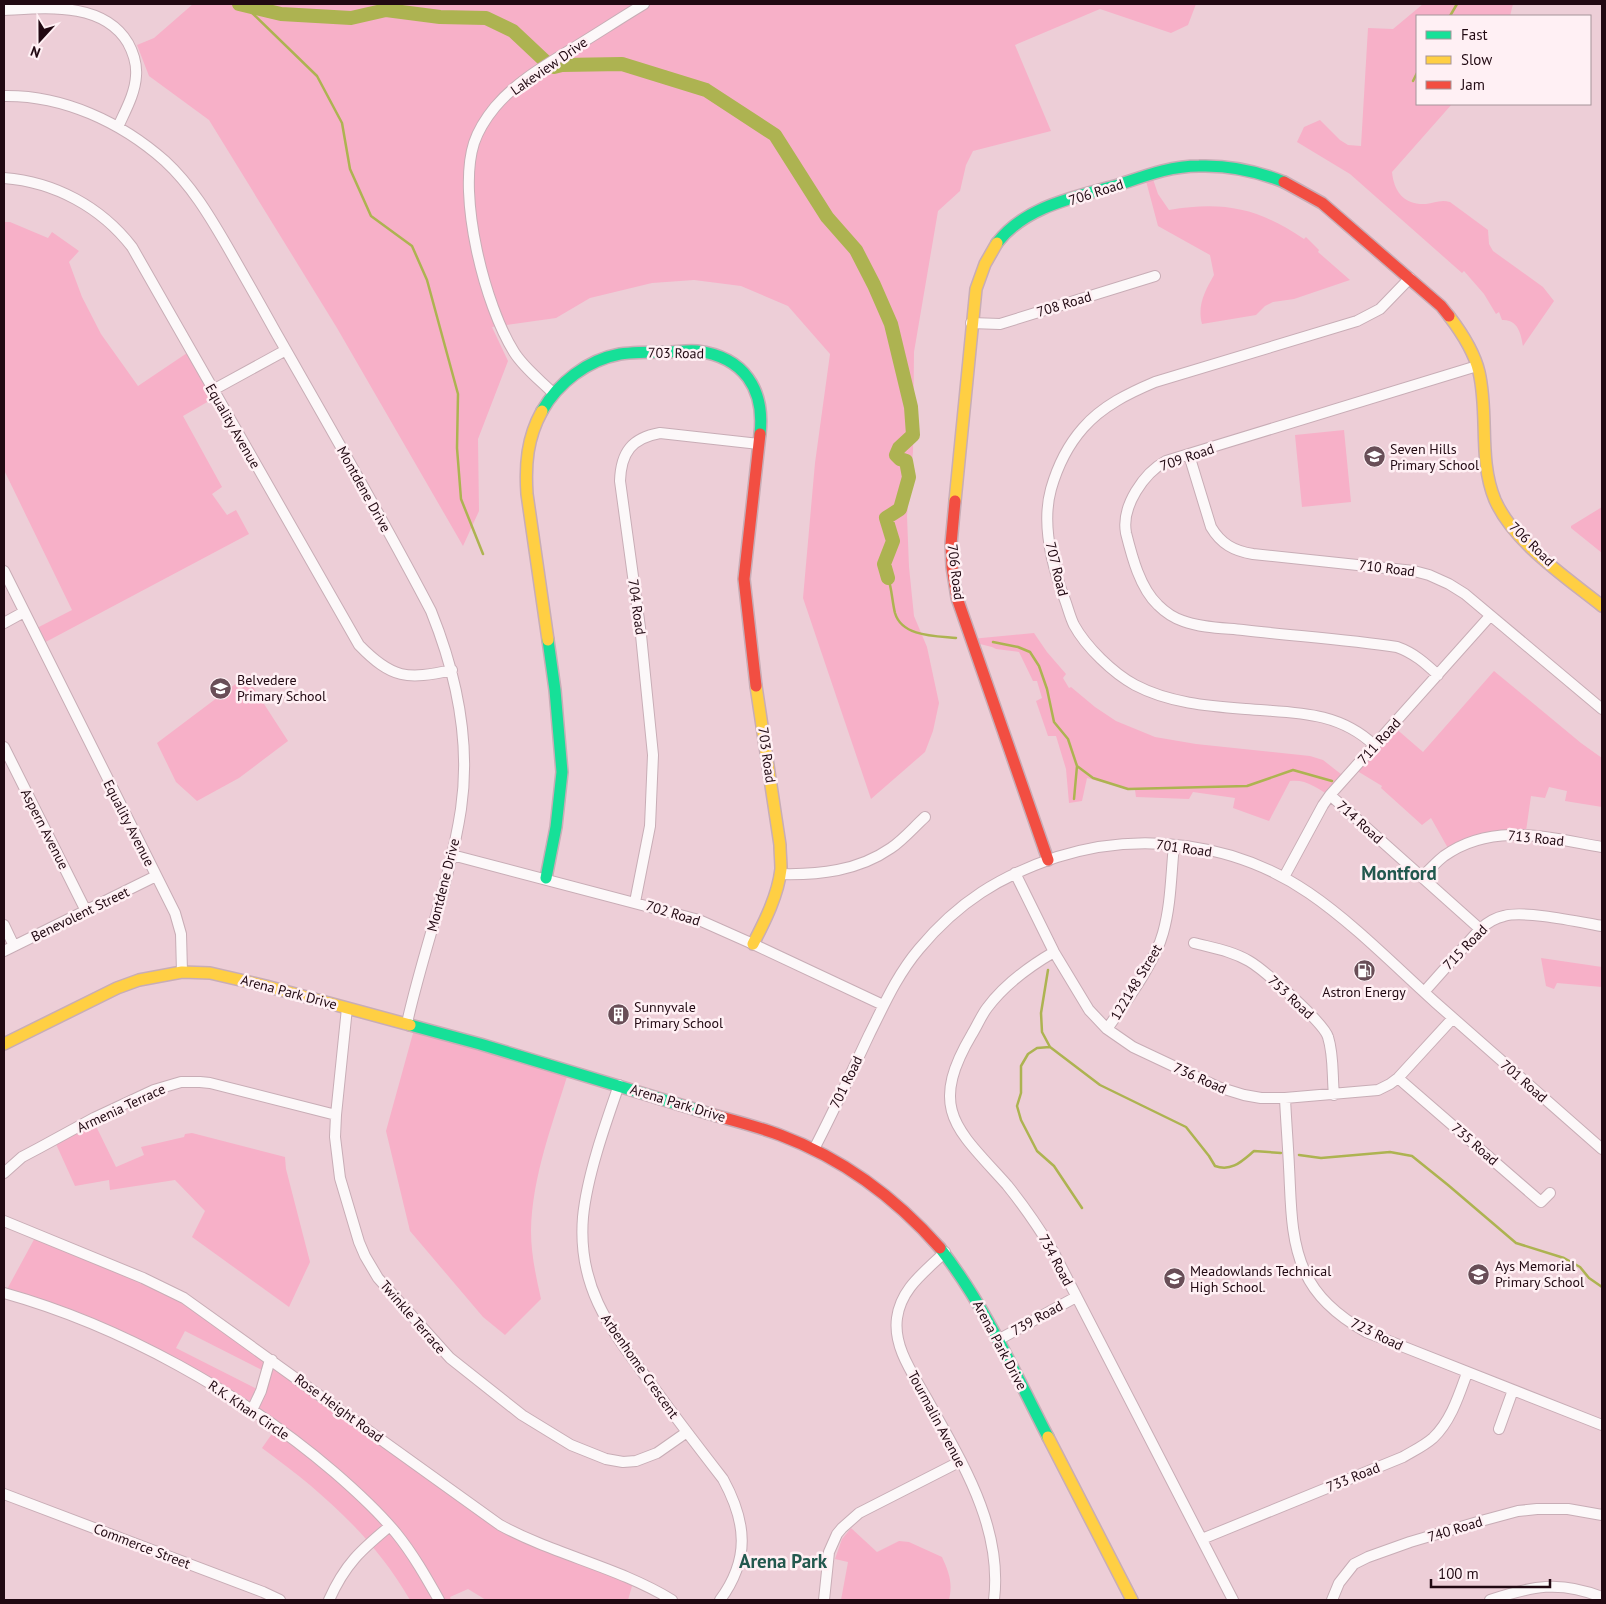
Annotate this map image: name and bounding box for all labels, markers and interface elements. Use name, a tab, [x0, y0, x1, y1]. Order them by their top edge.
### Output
north arrow	[15, 15, 65, 65]
legend	[1416, 15, 1591, 105]
text: Fast	[1461, 25, 1488, 44]
street label: Lakeview Drive	[507, 33, 591, 99]
text: N	[28, 42, 43, 62]
text: Slow	[1461, 50, 1492, 69]
text: Jam	[1460, 75, 1485, 94]
street label: 706 Road	[1066, 175, 1126, 209]
street label: 708 Road	[1034, 287, 1094, 321]
street label: 703 Road	[648, 344, 704, 362]
street label: Equality Avenue	[201, 380, 265, 472]
street label: 709 Road	[1157, 439, 1217, 475]
place label: Seven Hills Primary School	[1390, 440, 1479, 474]
street label: Montdene Drive	[333, 443, 395, 535]
school or university icon: Seven Hills Primary School	[1362, 445, 1386, 469]
street label: 706 Road	[1506, 518, 1558, 570]
street label: 707 Road	[1042, 540, 1072, 598]
street label: 706 Road	[944, 543, 968, 601]
street label: 710 Road	[1358, 556, 1416, 580]
street label: 704 Road	[624, 578, 650, 636]
place label: Belvedere Primary School	[237, 671, 326, 705]
school or university icon: Belvedere Primary School	[209, 676, 233, 700]
street label: 711 Road	[1353, 714, 1405, 768]
street label: 703 Road	[754, 726, 780, 784]
street label: Equality Avenue	[99, 777, 159, 869]
street label: Aspern Avenue	[17, 786, 73, 872]
street label: 714 Road	[1333, 796, 1387, 848]
street label: 713 Road	[1507, 826, 1565, 850]
street label: 701 Road	[1155, 835, 1213, 861]
street label: Montdene Drive	[423, 836, 463, 934]
district label: Montford	[1361, 861, 1437, 885]
street label: Benevolent Street	[28, 882, 132, 946]
street label: 702 Road	[643, 896, 703, 930]
street label: 715 Road	[1439, 921, 1491, 973]
street label: 122148 Street	[1106, 941, 1166, 1023]
fuel station icon: Astron Energy	[1352, 958, 1376, 982]
street label: Arena Park Drive	[239, 971, 339, 1013]
street label: 753 Road	[1264, 971, 1318, 1023]
place label: Astron Energy	[1322, 983, 1406, 1001]
place label: Sunnyvale Primary School	[634, 998, 723, 1032]
building icon: Sunnyvale Primary School	[606, 1003, 630, 1027]
street label: 701 Road	[826, 1053, 866, 1111]
street label: 701 Road	[1497, 1056, 1551, 1106]
street label: 736 Road	[1171, 1058, 1229, 1098]
street label: Armenia Terrace	[74, 1080, 168, 1136]
street label: Arena Park Drive	[628, 1080, 728, 1126]
street label: 735 Road	[1448, 1119, 1502, 1169]
street label: 734 Road	[1035, 1231, 1077, 1289]
place label: Ays Memorial Primary School	[1495, 1257, 1584, 1291]
place label: Meadowlands Technical High School.	[1190, 1262, 1331, 1296]
school or university icon: Ays Memorial Primary School	[1467, 1262, 1491, 1286]
school or university icon: Meadowlands Technical High School.	[1162, 1267, 1186, 1291]
street label: Twinkle Terrace	[376, 1277, 450, 1357]
street label: 739 Road	[1008, 1296, 1066, 1340]
street label: Arena Park Drive	[969, 1297, 1031, 1393]
street label: Arbenhome Crescent	[597, 1310, 683, 1422]
street label: 723 Road	[1348, 1314, 1406, 1354]
street label: Tourmalin Avenue	[904, 1368, 970, 1470]
street label: Rose Height Road	[291, 1370, 387, 1446]
street label: R.K. Khan Circle	[205, 1376, 293, 1444]
street label: 733 Road	[1324, 1458, 1382, 1496]
street label: 740 Road	[1425, 1512, 1485, 1546]
street label: Commerce Street	[91, 1519, 193, 1573]
district label: Arena Park	[739, 1549, 828, 1573]
scale bar	[1431, 1556, 1550, 1588]
text: 100 m	[1438, 1564, 1479, 1583]

